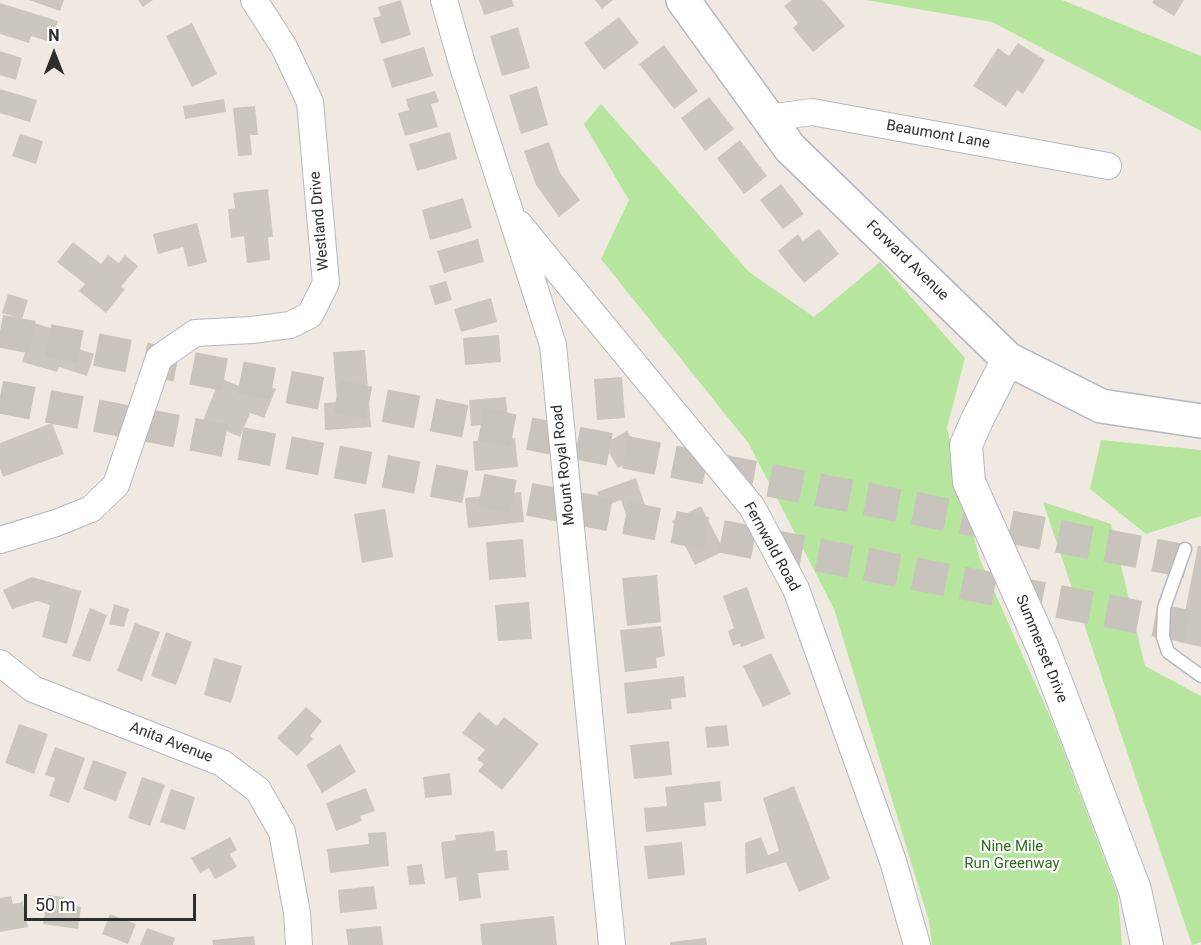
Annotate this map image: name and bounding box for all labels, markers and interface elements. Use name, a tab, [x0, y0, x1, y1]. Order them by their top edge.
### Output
north arrow	[24, 24, 84, 84]
text: N	[48, 26, 60, 45]
street label: Beaumont Lane	[885, 117, 991, 153]
street label: Westland Drive	[307, 171, 333, 271]
street label: Forward Avenue	[862, 217, 952, 305]
street label: Mount Royal Road	[549, 404, 579, 526]
street label: Fernwald Road	[739, 499, 803, 595]
street label: Summerset Drive	[1011, 593, 1071, 705]
street label: Anita Avenue	[127, 719, 215, 767]
park label: Nine Mile Run Greenway	[964, 838, 1060, 873]
scale bar	[27, 882, 200, 920]
text: 50 m	[35, 894, 75, 915]

